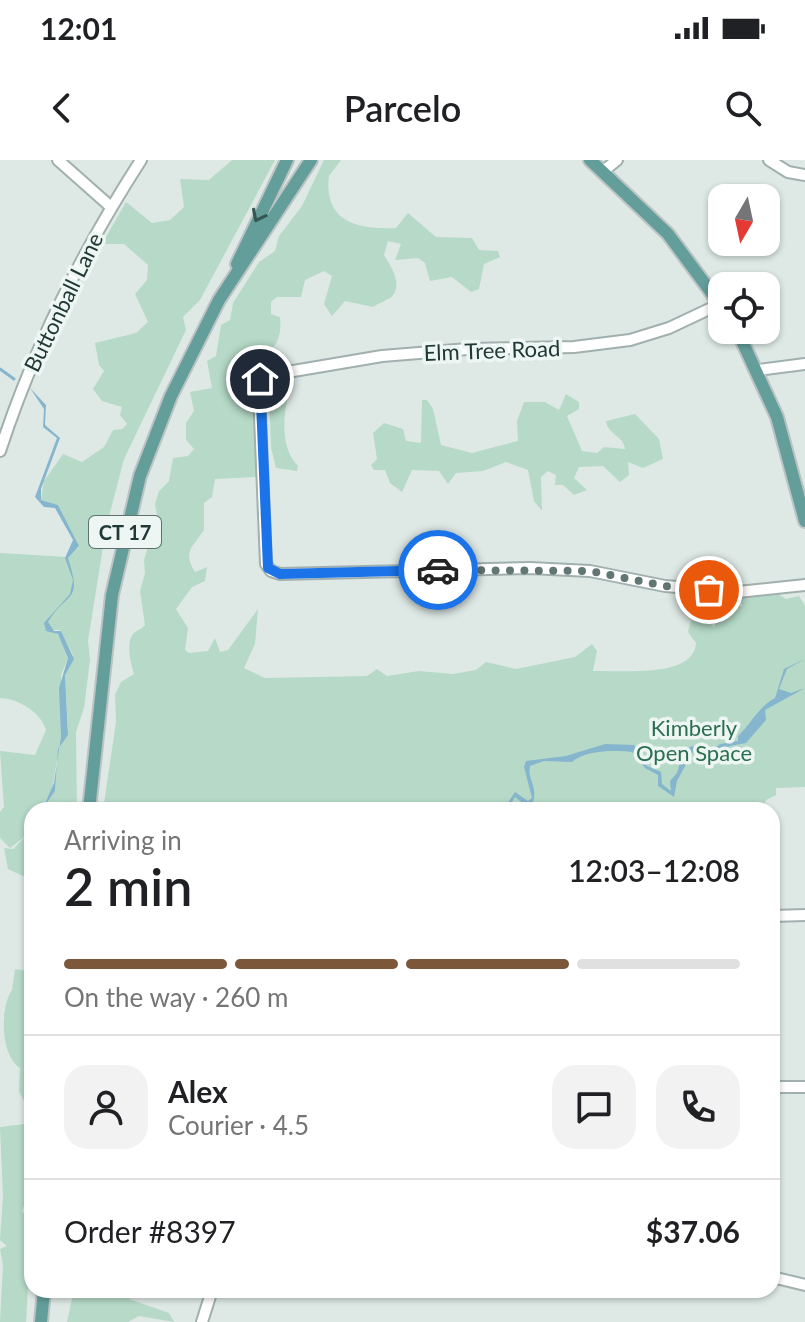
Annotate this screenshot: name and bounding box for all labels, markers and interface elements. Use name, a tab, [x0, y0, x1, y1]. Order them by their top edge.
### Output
text: 12:01	[40, 10, 117, 46]
icon: back	[40, 86, 84, 130]
text: Parcelo	[344, 86, 461, 130]
icon: search	[721, 86, 765, 130]
north arrow	[708, 184, 780, 256]
map controls	[708, 184, 780, 344]
one-way arrow	[252, 208, 268, 223]
street label: Buttonball Lane	[18, 228, 108, 376]
button: locate	[708, 272, 780, 344]
street label: Elm Tree Road	[423, 334, 561, 366]
pin	[226, 345, 294, 413]
icon: home	[238, 357, 282, 401]
road number: CT 17	[89, 516, 161, 548]
courier	[398, 530, 478, 610]
icon: car	[416, 548, 460, 592]
pin	[675, 556, 743, 624]
icon: bag	[687, 568, 731, 612]
park label: Kimberly Open Space	[636, 714, 752, 766]
text: Arriving in	[64, 824, 182, 856]
text: 12:03–12:08	[568, 852, 740, 888]
text: 2 min	[64, 855, 192, 917]
text: On the way · 260 m	[64, 981, 288, 1013]
button: person	[64, 1065, 148, 1149]
button: chat	[552, 1065, 636, 1149]
button: phone	[656, 1065, 740, 1149]
text: Alex	[168, 1073, 228, 1109]
text: Courier · 4.5	[168, 1109, 309, 1141]
text: Order #8397	[64, 1213, 236, 1249]
text: $37.06	[646, 1213, 740, 1249]

